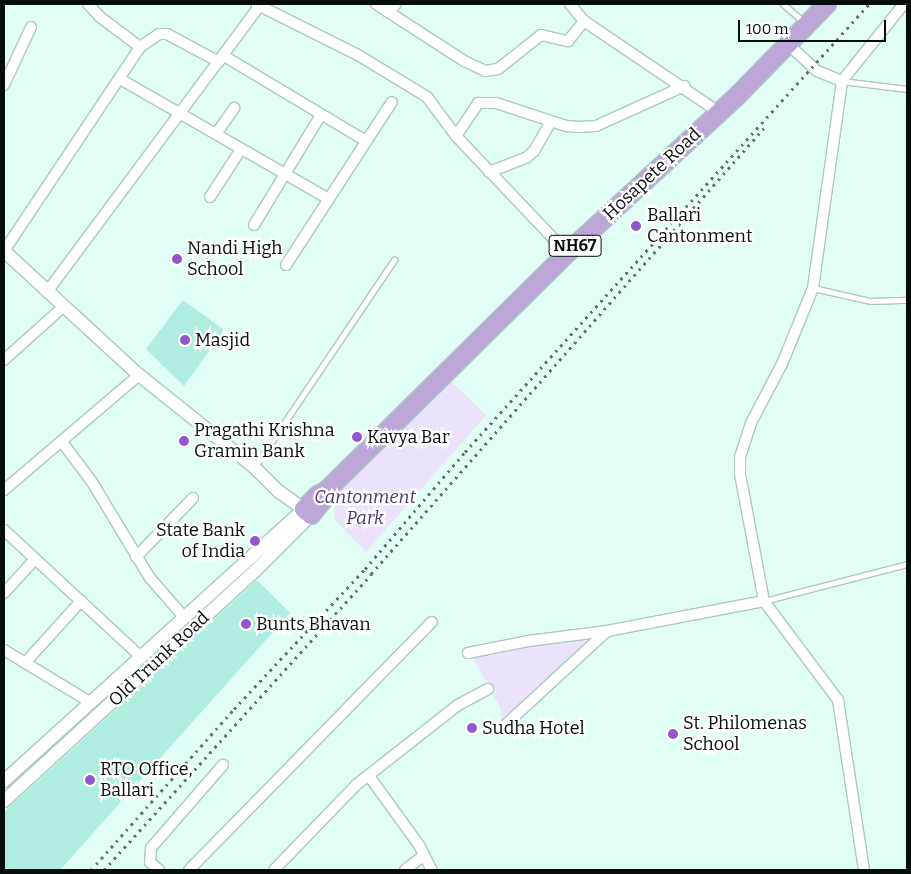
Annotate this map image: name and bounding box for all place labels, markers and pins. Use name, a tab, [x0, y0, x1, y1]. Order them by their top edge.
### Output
place label: Ballari Cantonment	[647, 205, 752, 248]
marker: Ballari Cantonment	[629, 219, 643, 233]
place label: Nandi High School	[187, 238, 283, 280]
marker: Nandi High School	[171, 253, 183, 265]
place label: Masjid	[195, 329, 250, 351]
marker: Masjid	[179, 334, 191, 346]
place label: Pragathi Krishna Gramin Bank	[194, 420, 335, 462]
place label: Kavya Bar	[367, 426, 450, 448]
marker: Kavya Bar	[351, 431, 363, 443]
marker: Pragathi Krishna Gramin Bank	[178, 435, 190, 447]
place label: State Bank of India	[156, 520, 245, 562]
marker: State Bank of India	[249, 535, 261, 547]
place label: Bunts Bhavan	[256, 613, 371, 635]
marker: Bunts Bhavan	[240, 618, 252, 630]
place label: St. Philomenas School	[683, 713, 807, 756]
place label: Sudha Hotel	[482, 717, 585, 739]
marker: Sudha Hotel	[466, 722, 478, 734]
marker: St. Philomenas School	[667, 728, 679, 740]
place label: RTO Office, Ballari	[100, 759, 193, 802]
marker: RTO Office, Ballari	[84, 774, 96, 786]

